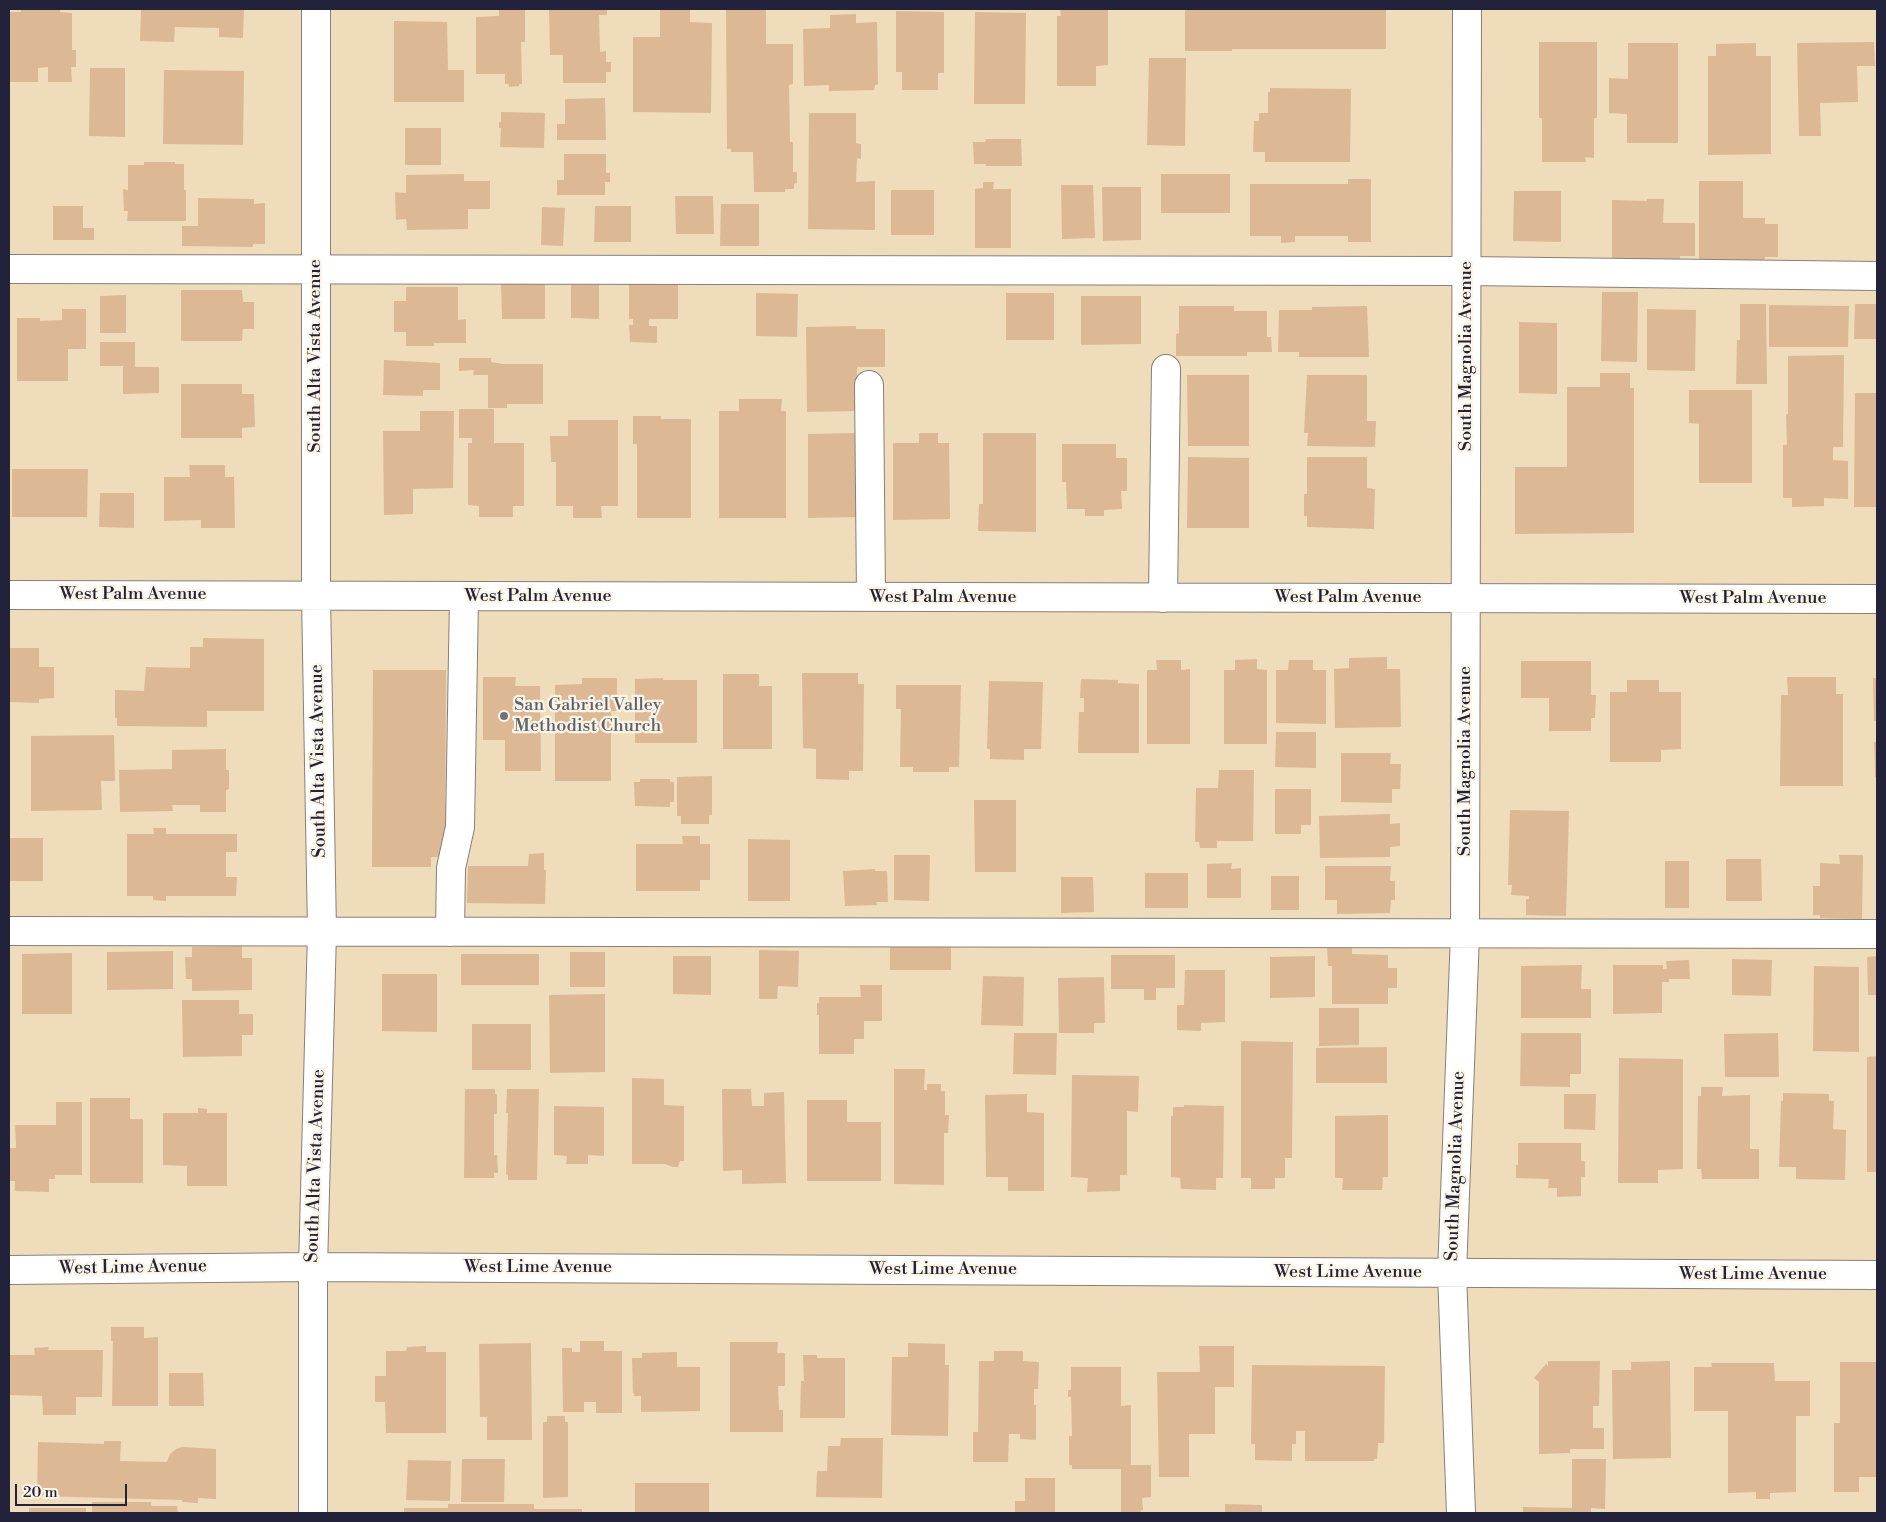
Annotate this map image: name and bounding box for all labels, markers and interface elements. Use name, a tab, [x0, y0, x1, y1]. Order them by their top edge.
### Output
street label: South Alta Vista Avenue	[305, 259, 327, 453]
street label: South Magnolia Avenue	[1456, 261, 1478, 451]
street label: West Palm Avenue	[60, 584, 206, 606]
street label: West Palm Avenue	[465, 586, 611, 608]
street label: West Palm Avenue	[870, 587, 1016, 609]
street label: West Palm Avenue	[1275, 587, 1421, 609]
street label: West Palm Avenue	[1680, 588, 1826, 610]
street label: South Alta Vista Avenue	[307, 664, 331, 858]
street label: South Magnolia Avenue	[1455, 666, 1477, 856]
place label: San Gabriel Valley Methodist Church	[514, 695, 662, 738]
marker: San Gabriel Valley Methodist Church	[498, 710, 510, 722]
street label: South Alta Vista Avenue	[302, 1069, 330, 1263]
street label: South Magnolia Avenue	[1442, 1071, 1470, 1261]
street label: West Lime Avenue	[59, 1256, 207, 1280]
street label: West Lime Avenue	[464, 1257, 612, 1279]
street label: West Lime Avenue	[869, 1259, 1017, 1281]
street label: West Lime Avenue	[1274, 1262, 1422, 1284]
street label: West Lime Avenue	[1679, 1264, 1827, 1286]
scale bar	[18, 1474, 130, 1506]
text: 20 m	[23, 1483, 58, 1502]

